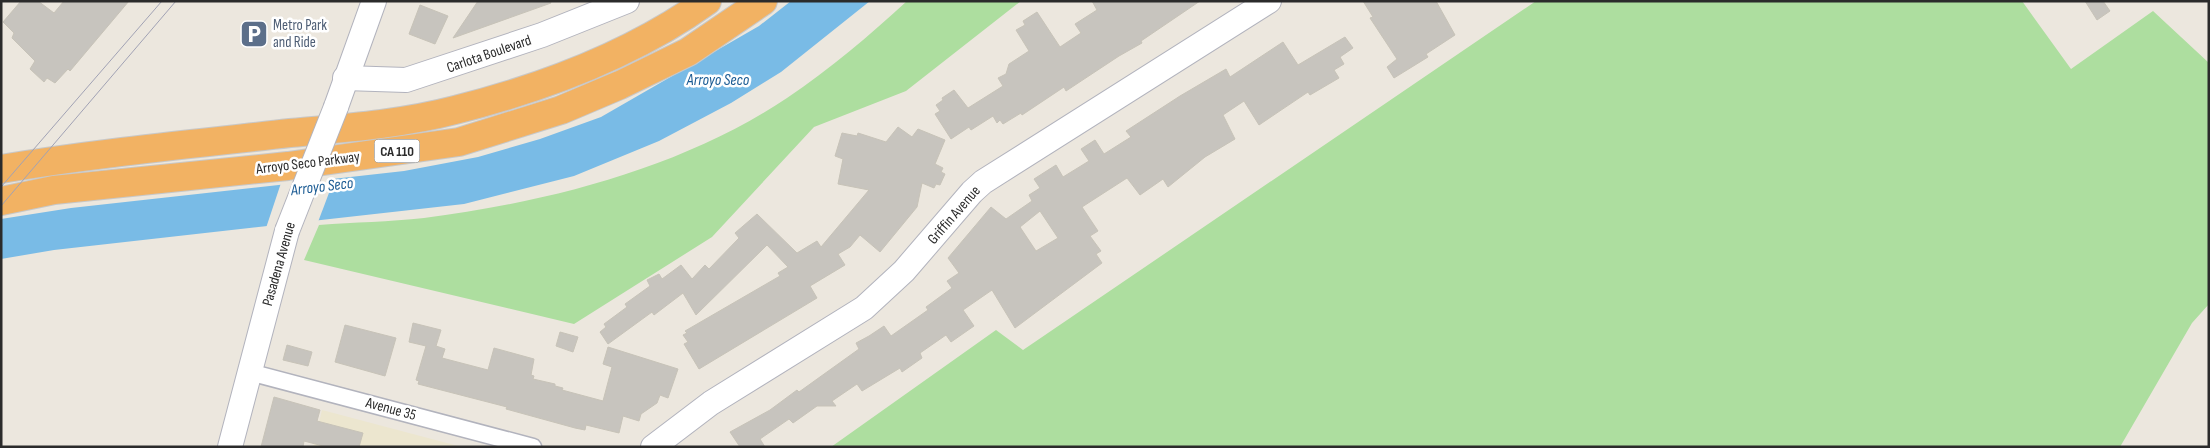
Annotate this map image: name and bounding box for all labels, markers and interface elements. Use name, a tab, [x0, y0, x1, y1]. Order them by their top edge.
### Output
place label: Metro Park and Ride	[273, 16, 327, 52]
parking icon: Metro Park and Ride	[239, 19, 269, 49]
street label: Carlota Boulevard	[444, 31, 534, 77]
water label: Arroyo Seco	[686, 71, 750, 90]
road number: CA 110	[374, 140, 420, 162]
street label: Arroyo Seco Parkway	[254, 147, 361, 179]
water label: Arroyo Seco	[289, 174, 355, 200]
street label: Griffin Avenue	[923, 182, 985, 248]
street label: Pasadena Avenue	[258, 220, 300, 308]
street label: Avenue 35	[363, 393, 418, 425]

